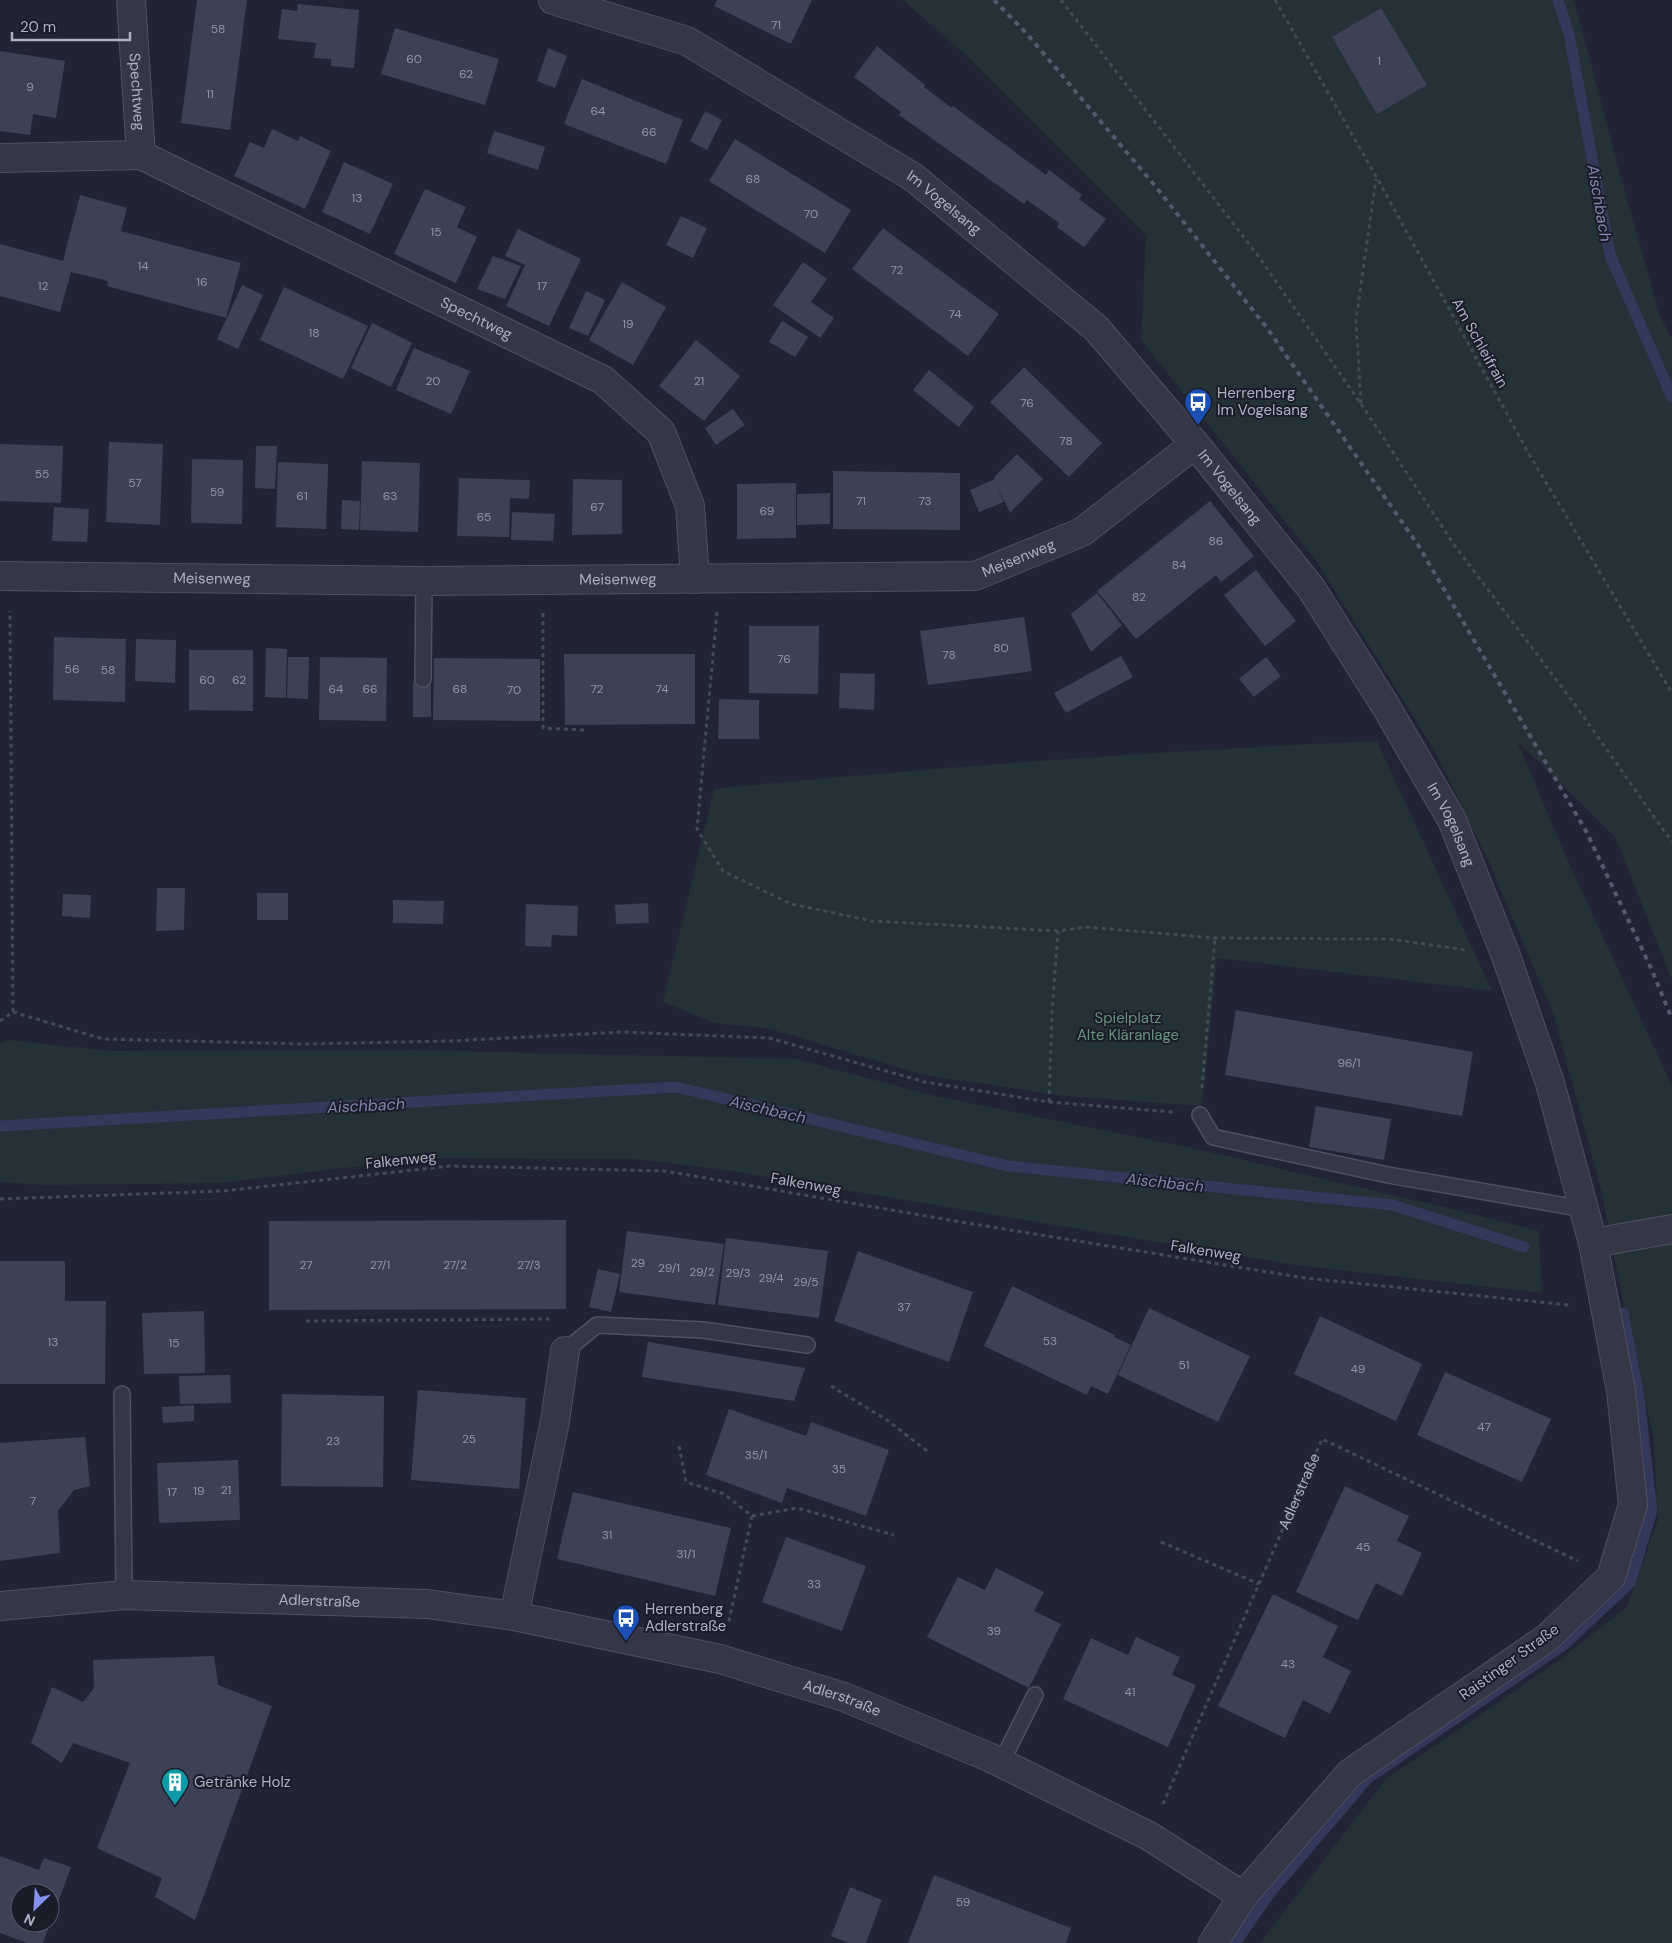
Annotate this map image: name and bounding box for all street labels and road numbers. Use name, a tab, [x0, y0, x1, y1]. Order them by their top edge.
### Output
street label: Spechtweg	[124, 52, 149, 131]
street label: Im Vogelsang	[903, 166, 985, 239]
street label: Spechtweg	[437, 292, 516, 344]
street label: Am Schleifrain	[1447, 295, 1513, 391]
street label: Im Vogelsang	[1193, 445, 1266, 529]
street label: Meisenweg	[979, 534, 1058, 582]
street label: Meisenweg	[173, 568, 251, 589]
street label: Meisenweg	[579, 569, 657, 590]
street label: Im Vogelsang	[1422, 779, 1480, 870]
street label: Falkenweg	[365, 1146, 437, 1174]
street label: Falkenweg	[769, 1168, 843, 1200]
street label: Falkenweg	[1169, 1236, 1243, 1266]
street label: Adlerstraße	[1274, 1450, 1325, 1533]
street label: Adlerstraße	[278, 1590, 360, 1612]
street label: Raistinger Straße	[1455, 1619, 1563, 1705]
street label: Adlerstraße	[801, 1675, 884, 1721]

